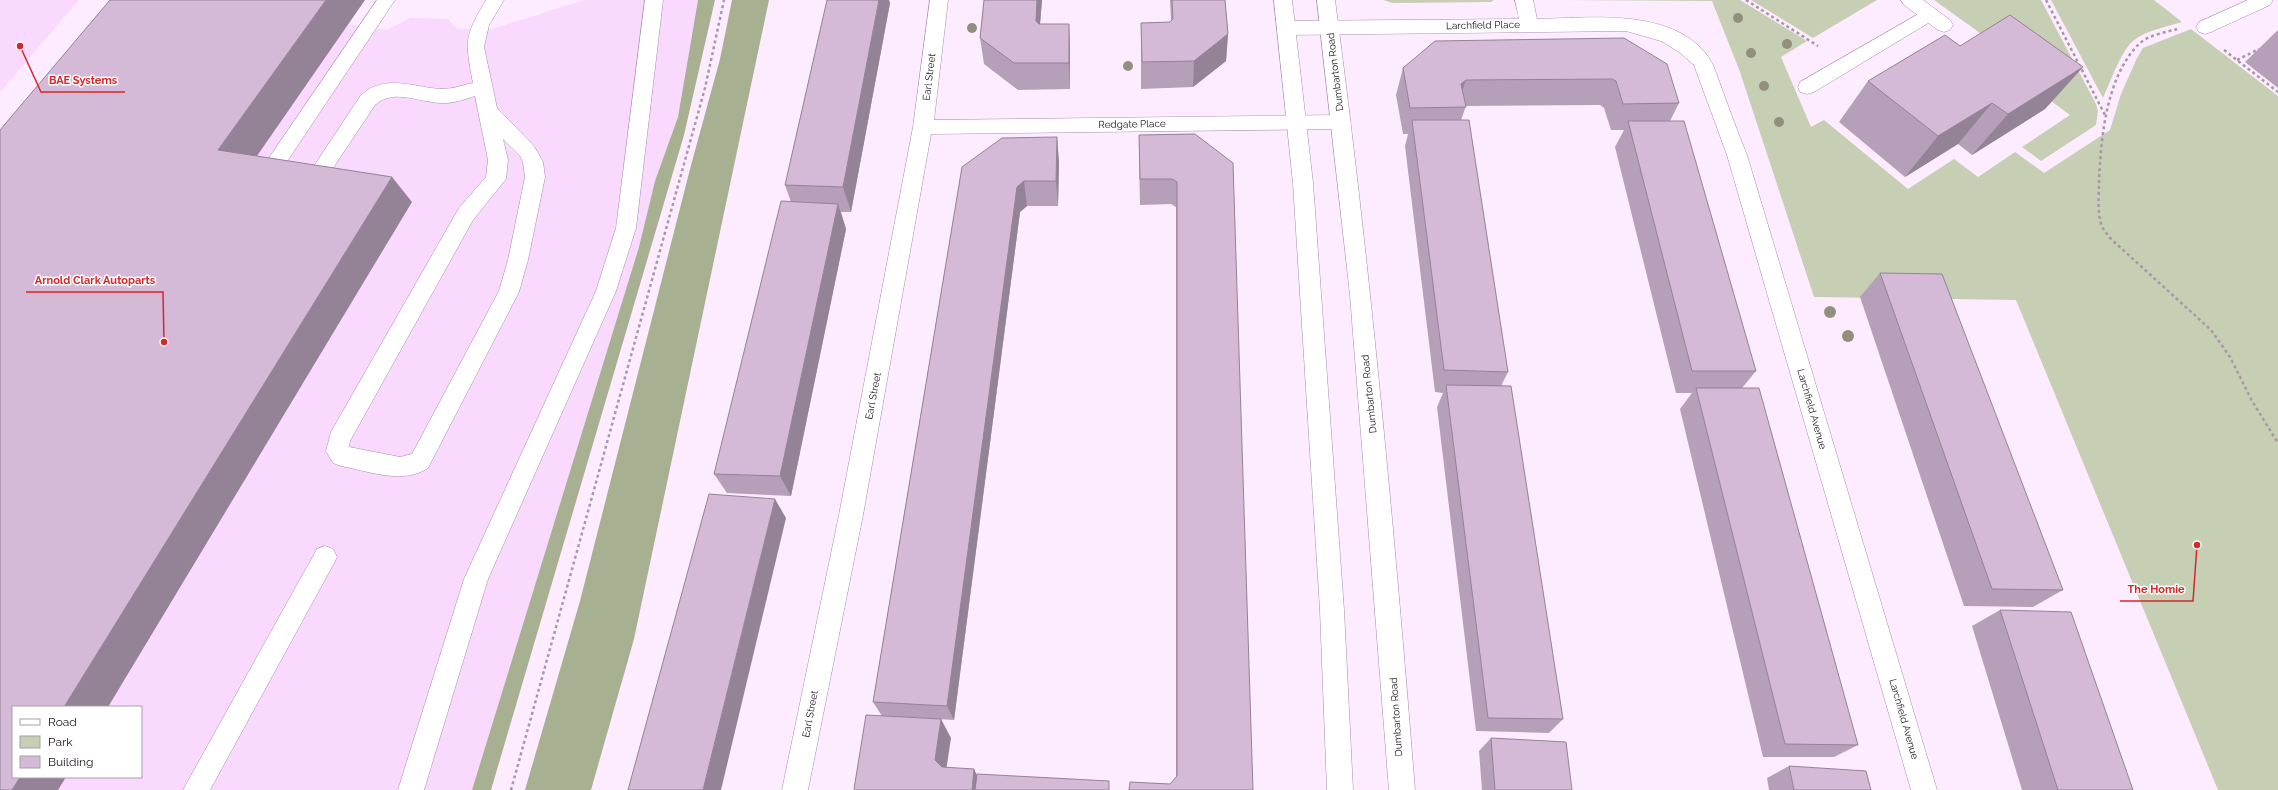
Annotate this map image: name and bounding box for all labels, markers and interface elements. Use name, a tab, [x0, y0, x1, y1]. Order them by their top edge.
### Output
street label: Larchfield Place	[1446, 19, 1520, 31]
street label: Dumbarton Road	[1325, 32, 1345, 112]
street label: Earl Street	[921, 52, 937, 101]
callout: BAE Systems	[41, 69, 125, 92]
text: BAE Systems	[49, 74, 118, 87]
street label: Redgate Place	[1098, 118, 1166, 130]
callout: Arnold Clark Autoparts	[26, 269, 163, 292]
text: Arnold Clark Autoparts	[35, 274, 156, 287]
street label: Dumbarton Road	[1359, 354, 1379, 434]
street label: Larchfield Avenue	[1795, 368, 1829, 451]
street label: Earl Street	[863, 371, 883, 420]
callout: The Homie	[2120, 578, 2193, 601]
text: The Homie	[2127, 583, 2185, 596]
street label: Dumbarton Road	[1388, 677, 1404, 757]
street label: Larchfield Avenue	[1887, 678, 1921, 761]
street label: Earl Street	[800, 689, 820, 738]
legend	[12, 706, 142, 778]
text: Road	[48, 715, 77, 729]
text: Park	[48, 735, 73, 749]
text: Building	[48, 755, 94, 769]

